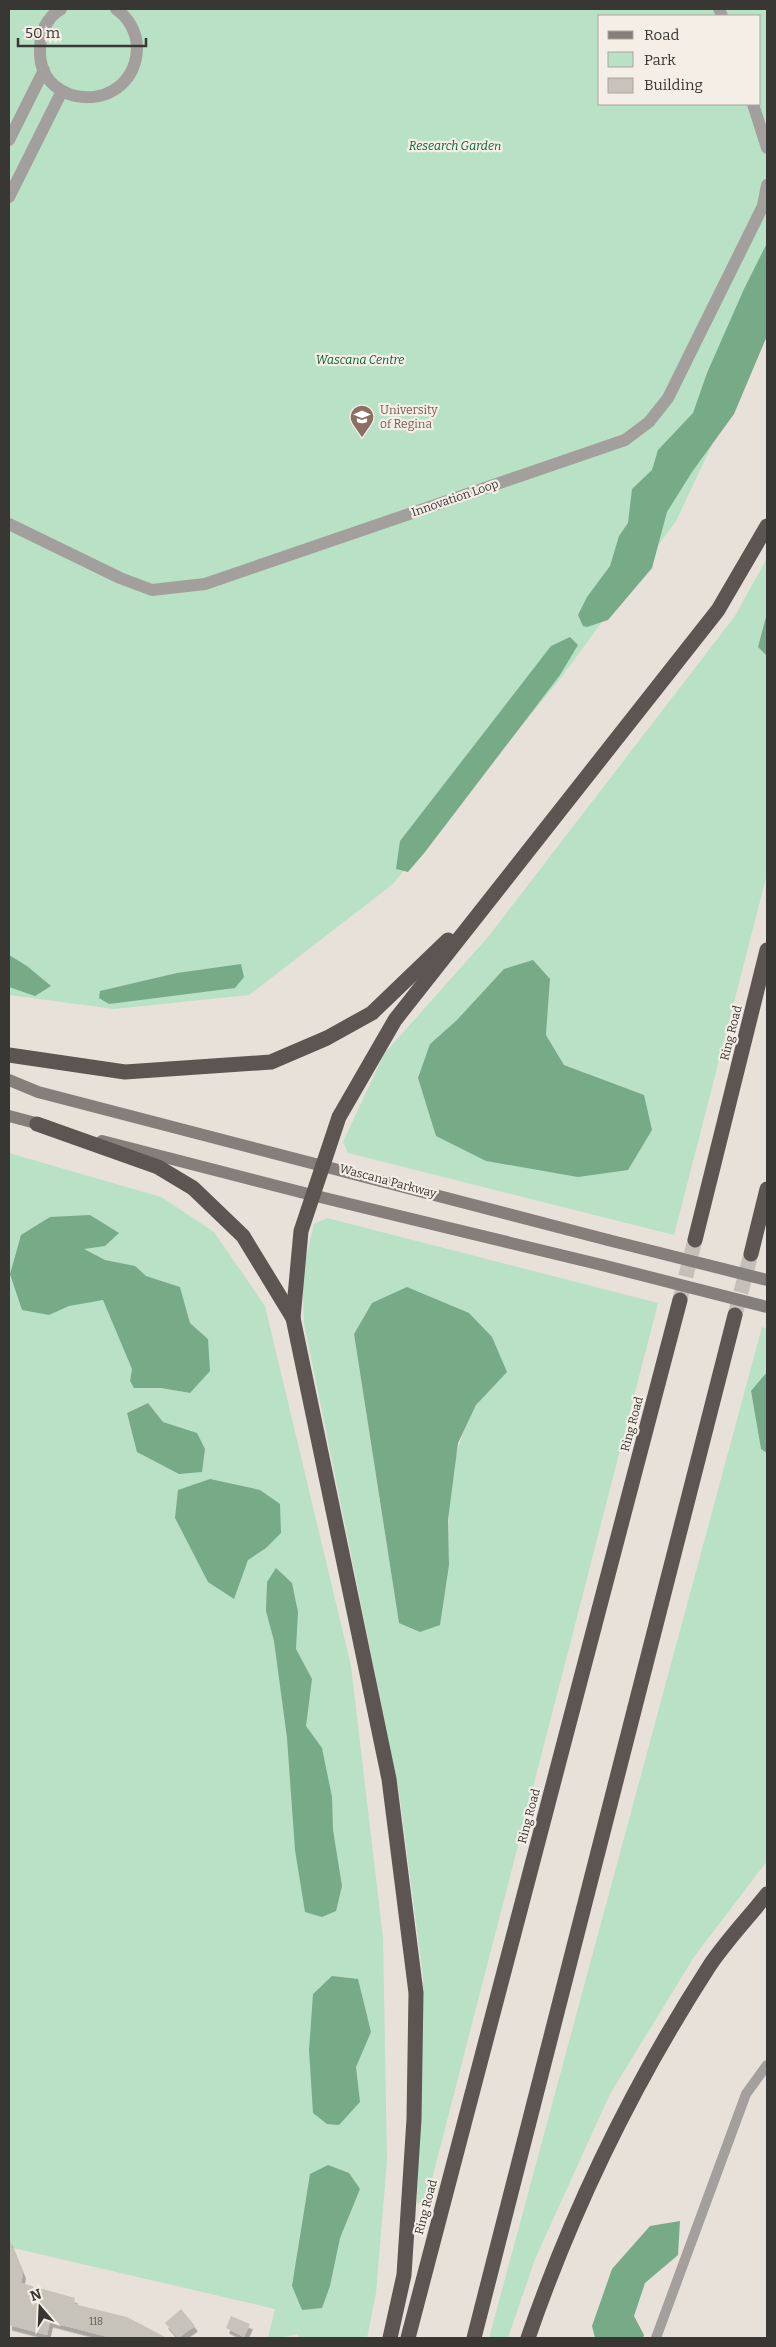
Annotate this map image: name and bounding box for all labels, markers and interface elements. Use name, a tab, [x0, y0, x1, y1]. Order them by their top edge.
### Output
scale bar	[18, 15, 145, 47]
legend	[598, 15, 761, 105]
text: 50 m	[25, 24, 61, 42]
text: Road	[644, 26, 679, 44]
text: Park	[644, 51, 676, 69]
text: Building	[644, 76, 703, 94]
park label: Research Garden	[409, 139, 501, 153]
park label: Wascana Centre	[316, 353, 404, 367]
place label: University of Regina	[380, 403, 438, 431]
school or university icon: University of Regina	[349, 404, 375, 438]
street label: Innovation Loop	[410, 477, 500, 519]
street label: Ring Road	[717, 1004, 745, 1062]
street label: Wascana Parkway	[338, 1161, 439, 1201]
street label: Ring Road	[618, 1395, 646, 1453]
street label: Ring Road	[515, 1787, 543, 1845]
street label: Ring Road	[412, 2178, 440, 2236]
north arrow	[15, 2282, 65, 2332]
text: N	[28, 2285, 44, 2305]
house number: 118	[89, 2316, 103, 2328]

